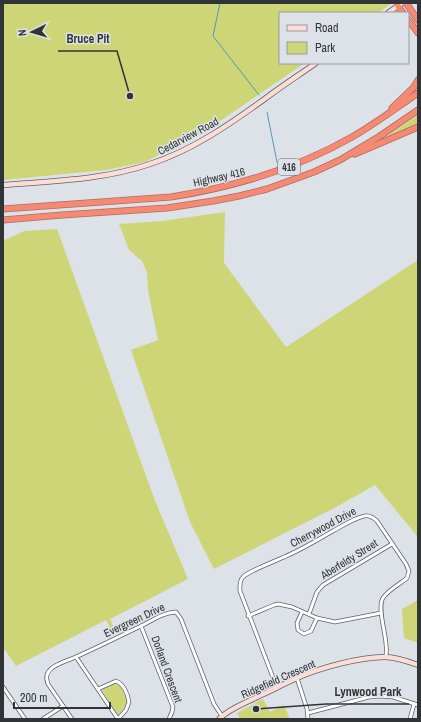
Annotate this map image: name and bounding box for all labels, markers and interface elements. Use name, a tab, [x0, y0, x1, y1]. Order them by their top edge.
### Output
north arrow	[12, 12, 52, 52]
legend	[279, 12, 409, 64]
text: Road	[315, 20, 339, 36]
callout: Bruce Pit	[58, 27, 117, 51]
text: N	[15, 29, 29, 37]
text: Bruce Pit	[66, 31, 110, 47]
text: Park	[315, 40, 335, 56]
street label: Cedarview Road	[155, 114, 221, 158]
road number: 416	[278, 159, 300, 175]
street label: Highway 416	[192, 164, 246, 190]
street label: Cherrywood Drive	[288, 504, 358, 550]
street label: Aberfeldy Street	[317, 536, 381, 583]
street label: Evergreen Drive	[101, 600, 167, 640]
street label: Dorland Crescent	[148, 634, 186, 705]
street label: Ridgefield Crescent	[239, 656, 318, 702]
callout: Lynwood Park	[326, 680, 409, 704]
scale bar	[14, 684, 110, 710]
text: Lynwood Park	[335, 684, 402, 700]
text: 200 m	[20, 690, 47, 706]

